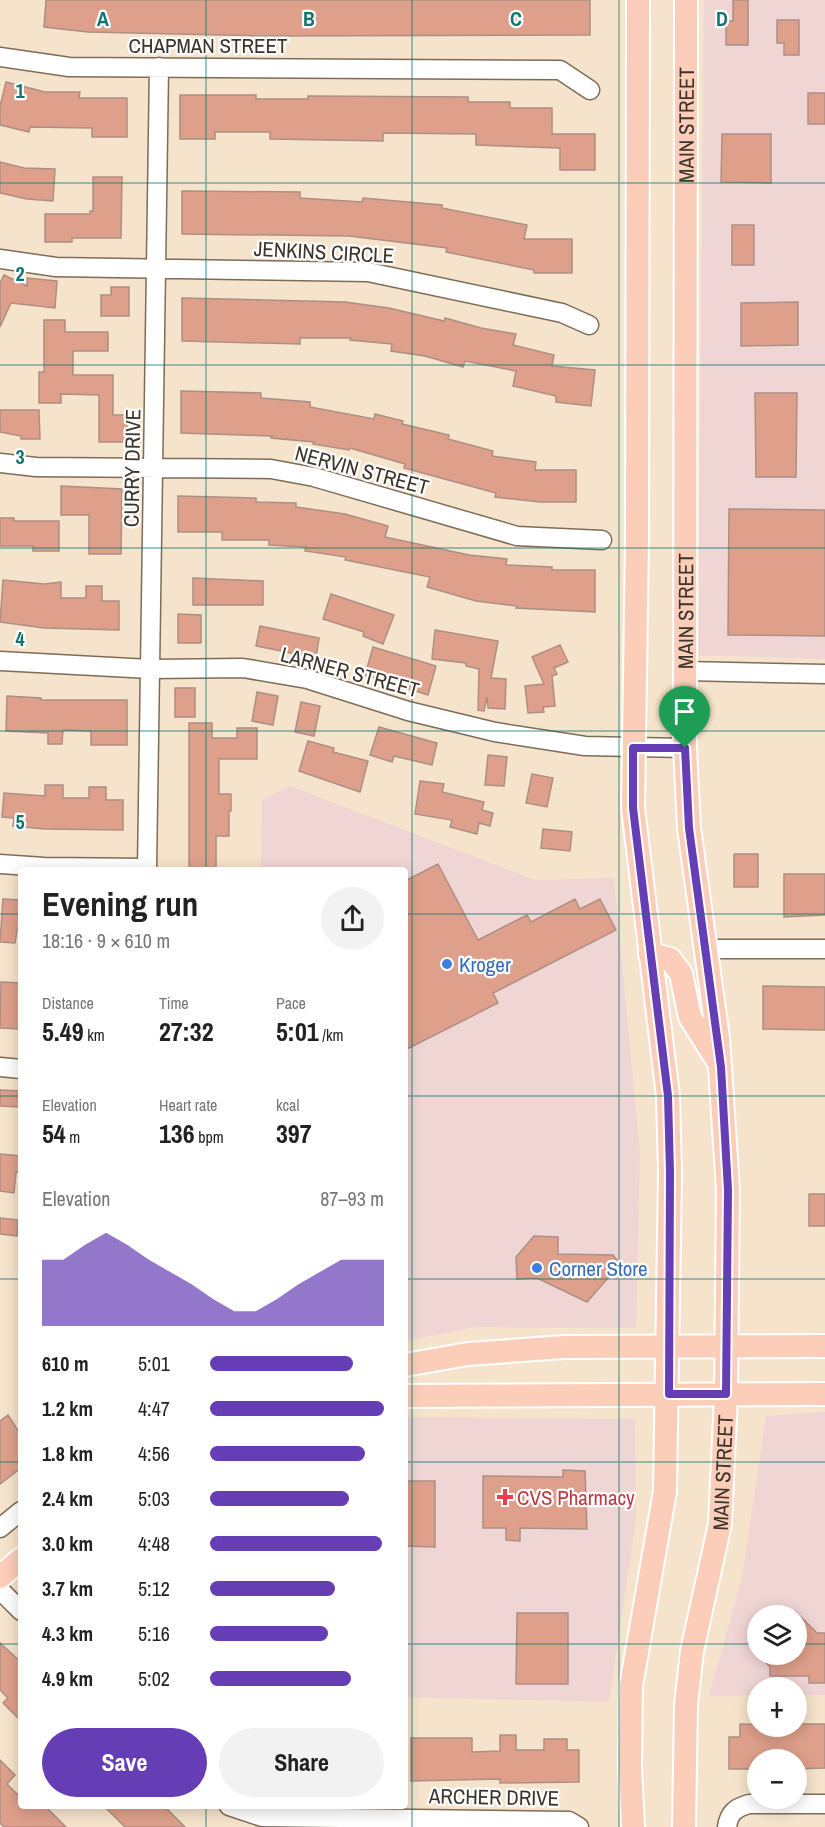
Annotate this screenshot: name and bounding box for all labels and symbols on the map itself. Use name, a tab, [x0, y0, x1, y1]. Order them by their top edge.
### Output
text: A	[97, 5, 109, 32]
text: B	[303, 5, 315, 32]
text: C	[510, 5, 522, 32]
text: D	[716, 5, 728, 32]
street label: CHAPMAN STREET	[129, 31, 288, 60]
street label: MAIN STREET	[671, 67, 700, 183]
text: 1	[15, 77, 25, 104]
street label: JENKINS CIRCLE	[253, 234, 395, 270]
text: 2	[15, 260, 25, 287]
street label: CURRY DRIVE	[116, 409, 148, 527]
street label: NERVIN STREET	[292, 438, 433, 502]
text: 3	[15, 443, 25, 470]
street label: MAIN STREET	[671, 553, 700, 669]
text: 4	[15, 625, 25, 652]
street label: LARNER STREET	[277, 640, 423, 705]
pin	[659, 686, 710, 748]
text: 5	[15, 808, 25, 835]
place label: Kroger	[459, 950, 511, 979]
marker: Kroger	[440, 957, 454, 971]
place label: Corner Store	[549, 1254, 648, 1283]
marker: Corner Store	[530, 1261, 544, 1275]
street label: MAIN STREET	[705, 1413, 740, 1531]
place label: CVS Pharmacy	[517, 1483, 635, 1512]
marker: CVS Pharmacy	[498, 1490, 512, 1504]
street label: ARCHER DRIVE	[428, 1781, 559, 1813]

